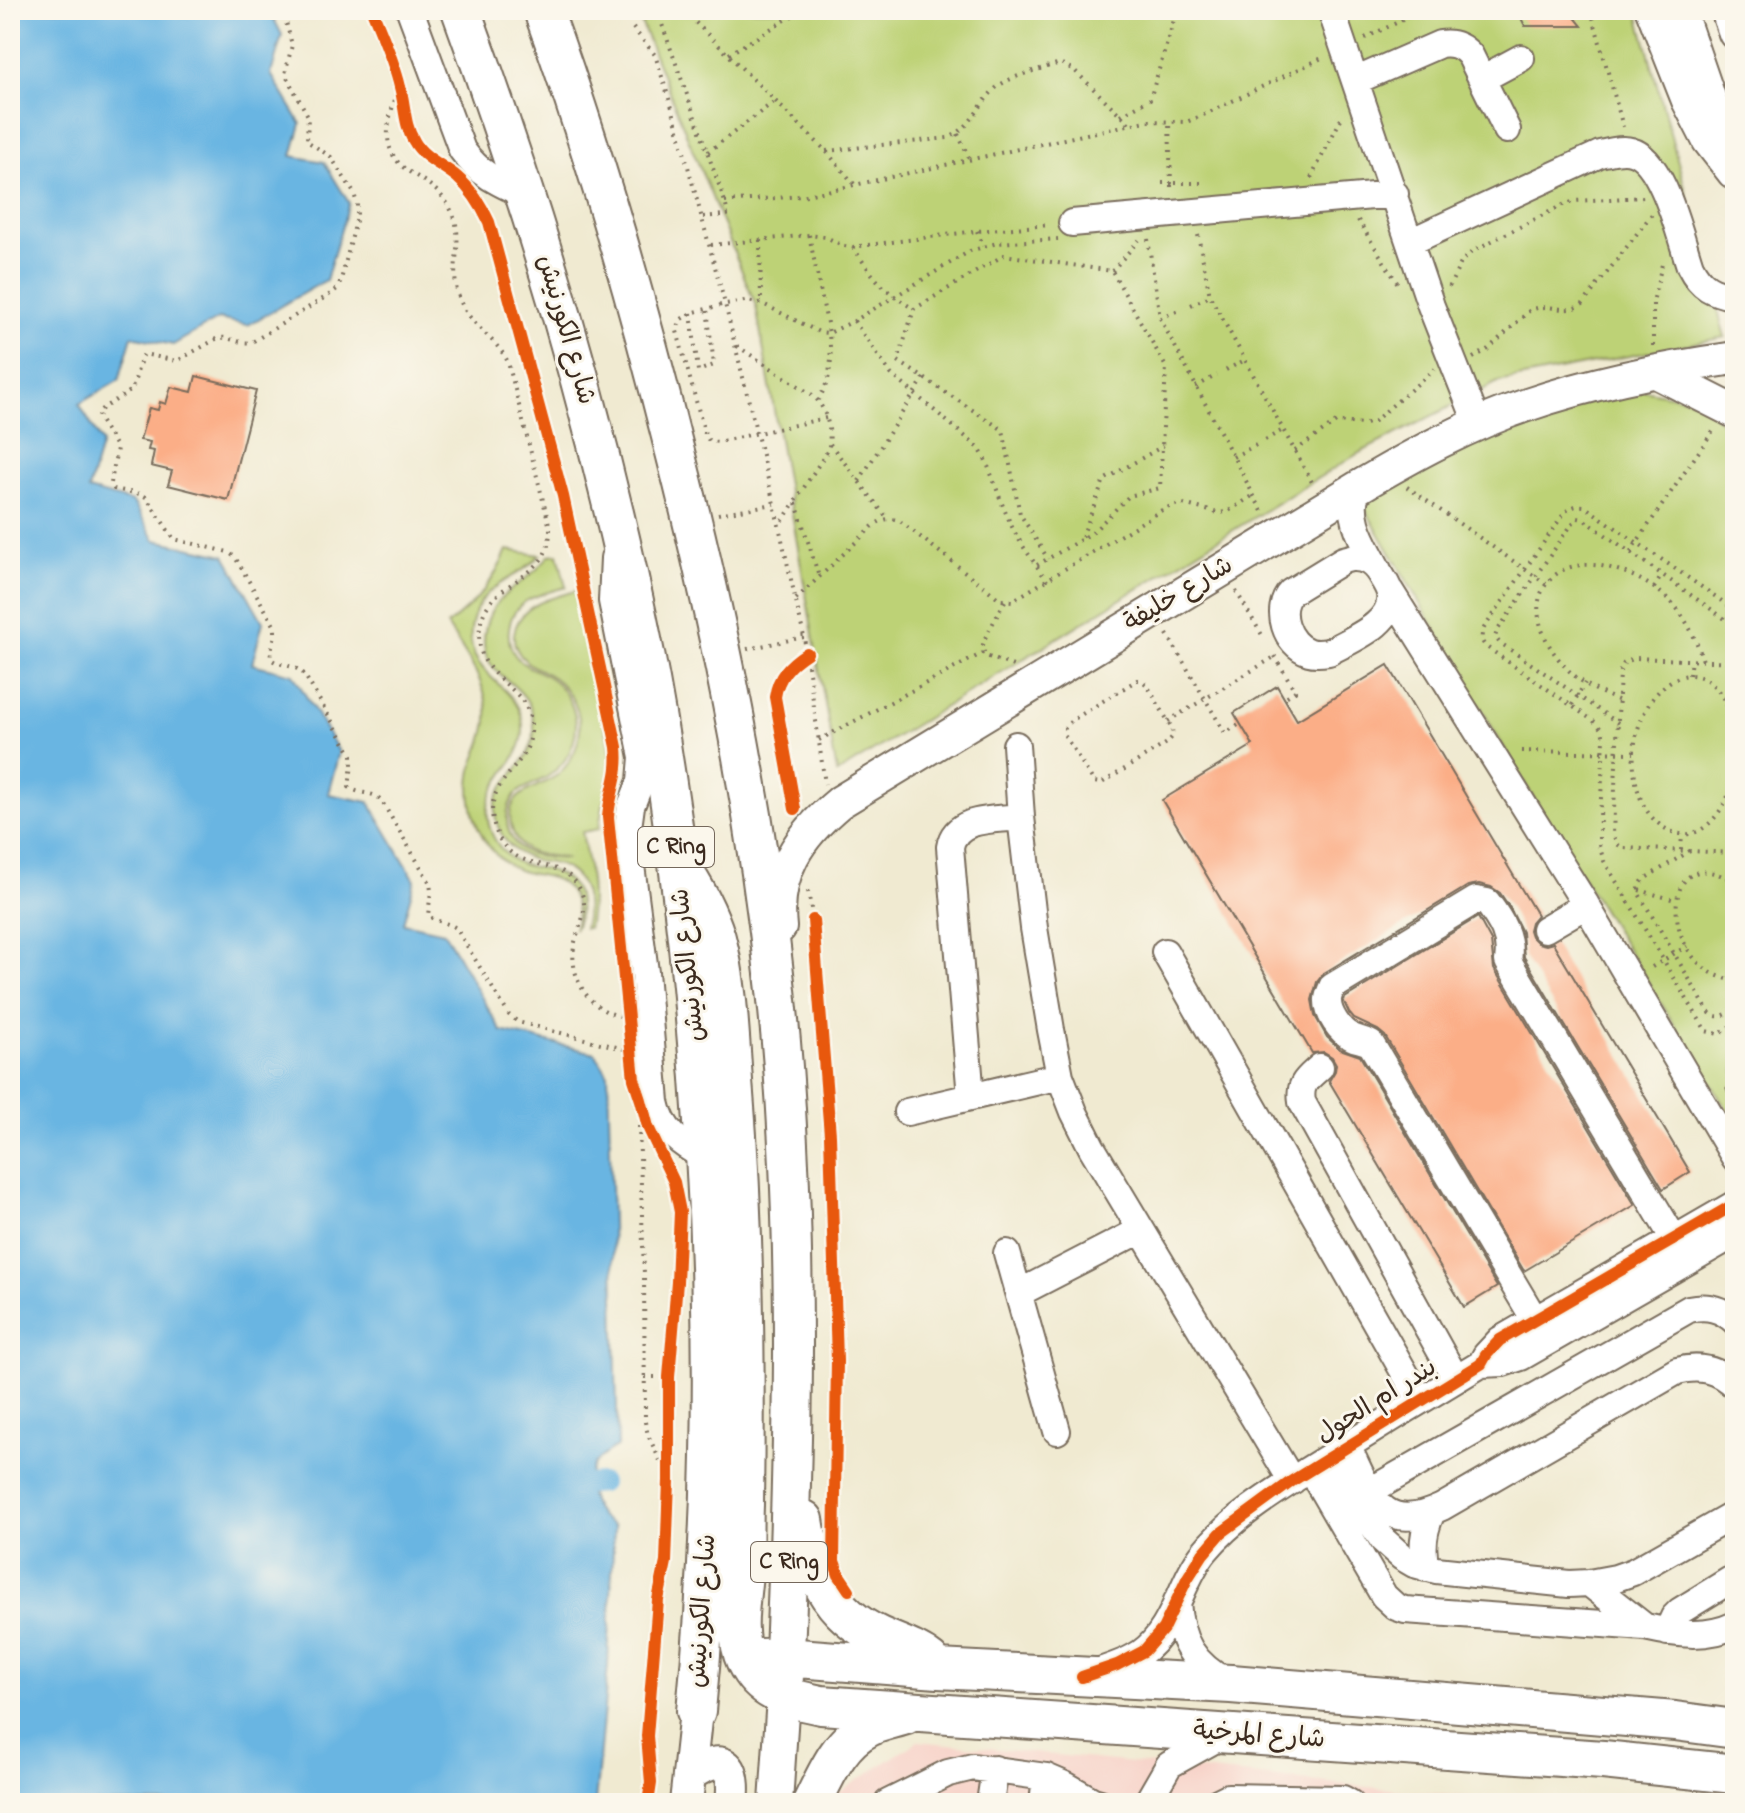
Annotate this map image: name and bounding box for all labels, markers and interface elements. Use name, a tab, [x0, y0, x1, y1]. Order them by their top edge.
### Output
street label: شارع الكورنيش	[525, 251, 605, 409]
street label: شارع خليفة	[1117, 547, 1241, 643]
road number: C Ring	[638, 827, 714, 867]
street label: شارع الكورنيش	[662, 886, 716, 1044]
street label: بندر ام الحول	[1309, 1350, 1445, 1454]
street label: شارع الكورنيش	[679, 1533, 727, 1689]
road number: C Ring	[751, 1542, 827, 1582]
street label: شارع المرخية	[1192, 1712, 1326, 1760]

